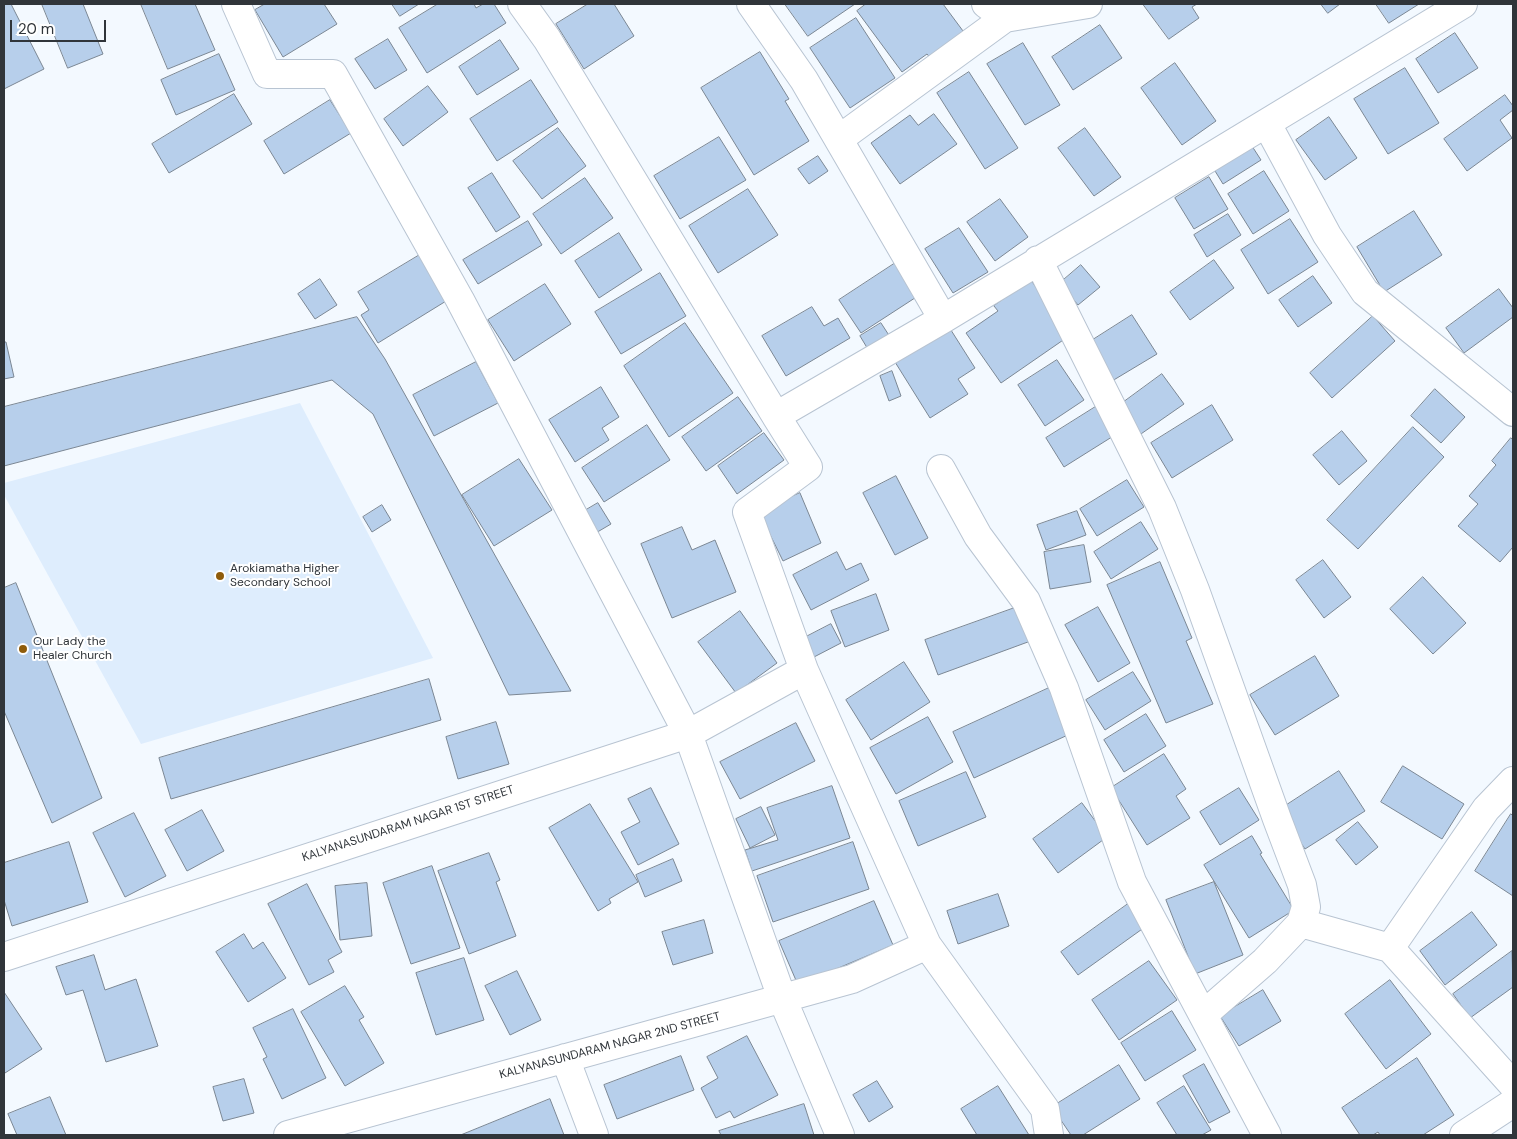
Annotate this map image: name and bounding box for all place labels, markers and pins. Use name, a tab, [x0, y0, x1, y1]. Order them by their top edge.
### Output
place label: Arokiamatha Higher Secondary School	[230, 562, 339, 590]
marker: Arokiamatha Higher Secondary School	[214, 570, 226, 582]
place label: Our Lady the Healer Church	[33, 635, 112, 663]
marker: Our Lady the Healer Church	[17, 643, 29, 655]

